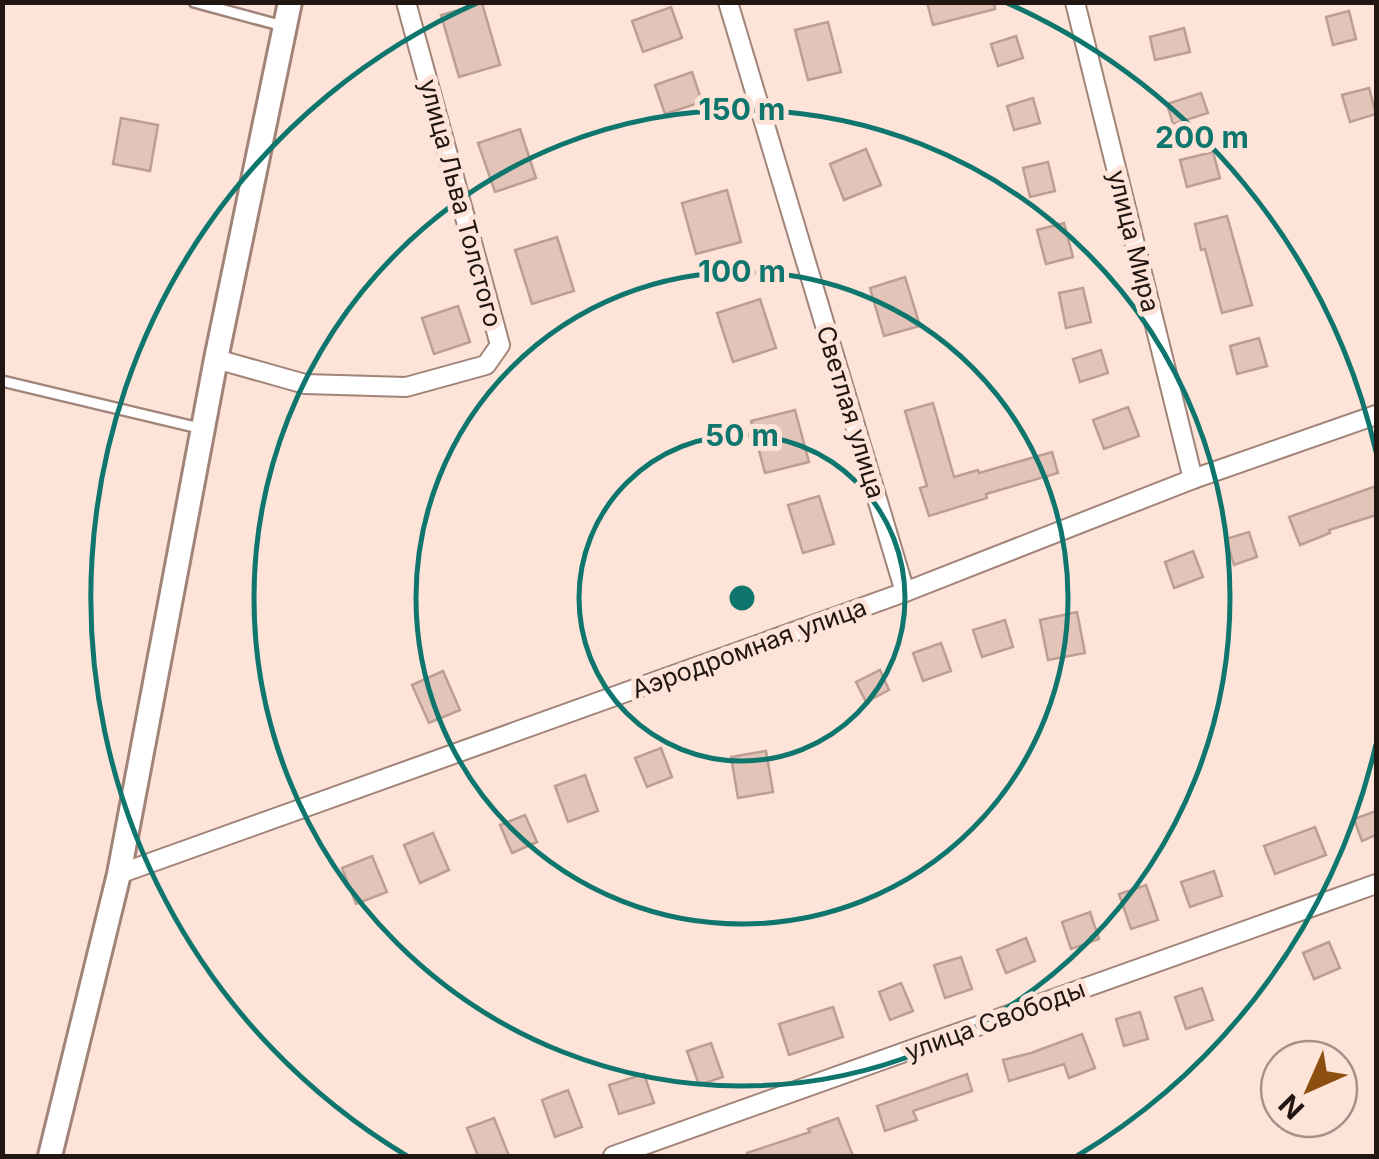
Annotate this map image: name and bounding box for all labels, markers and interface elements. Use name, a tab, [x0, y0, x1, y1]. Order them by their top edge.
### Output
street label: улица Льва Толстого	[413, 76, 509, 330]
text: 150 m	[699, 91, 785, 127]
text: 200 m	[1155, 119, 1249, 155]
street label: улица Мира	[1102, 167, 1166, 315]
text: 100 m	[698, 253, 786, 289]
street label: Светлая улица	[810, 322, 892, 502]
text: 50 m	[705, 417, 779, 453]
centre of rings	[724, 580, 760, 616]
street label: Аэродромная улица	[627, 592, 871, 704]
street label: улица Свободы	[901, 974, 1089, 1066]
north arrow	[1259, 1039, 1359, 1139]
text: N	[1272, 1087, 1311, 1126]

